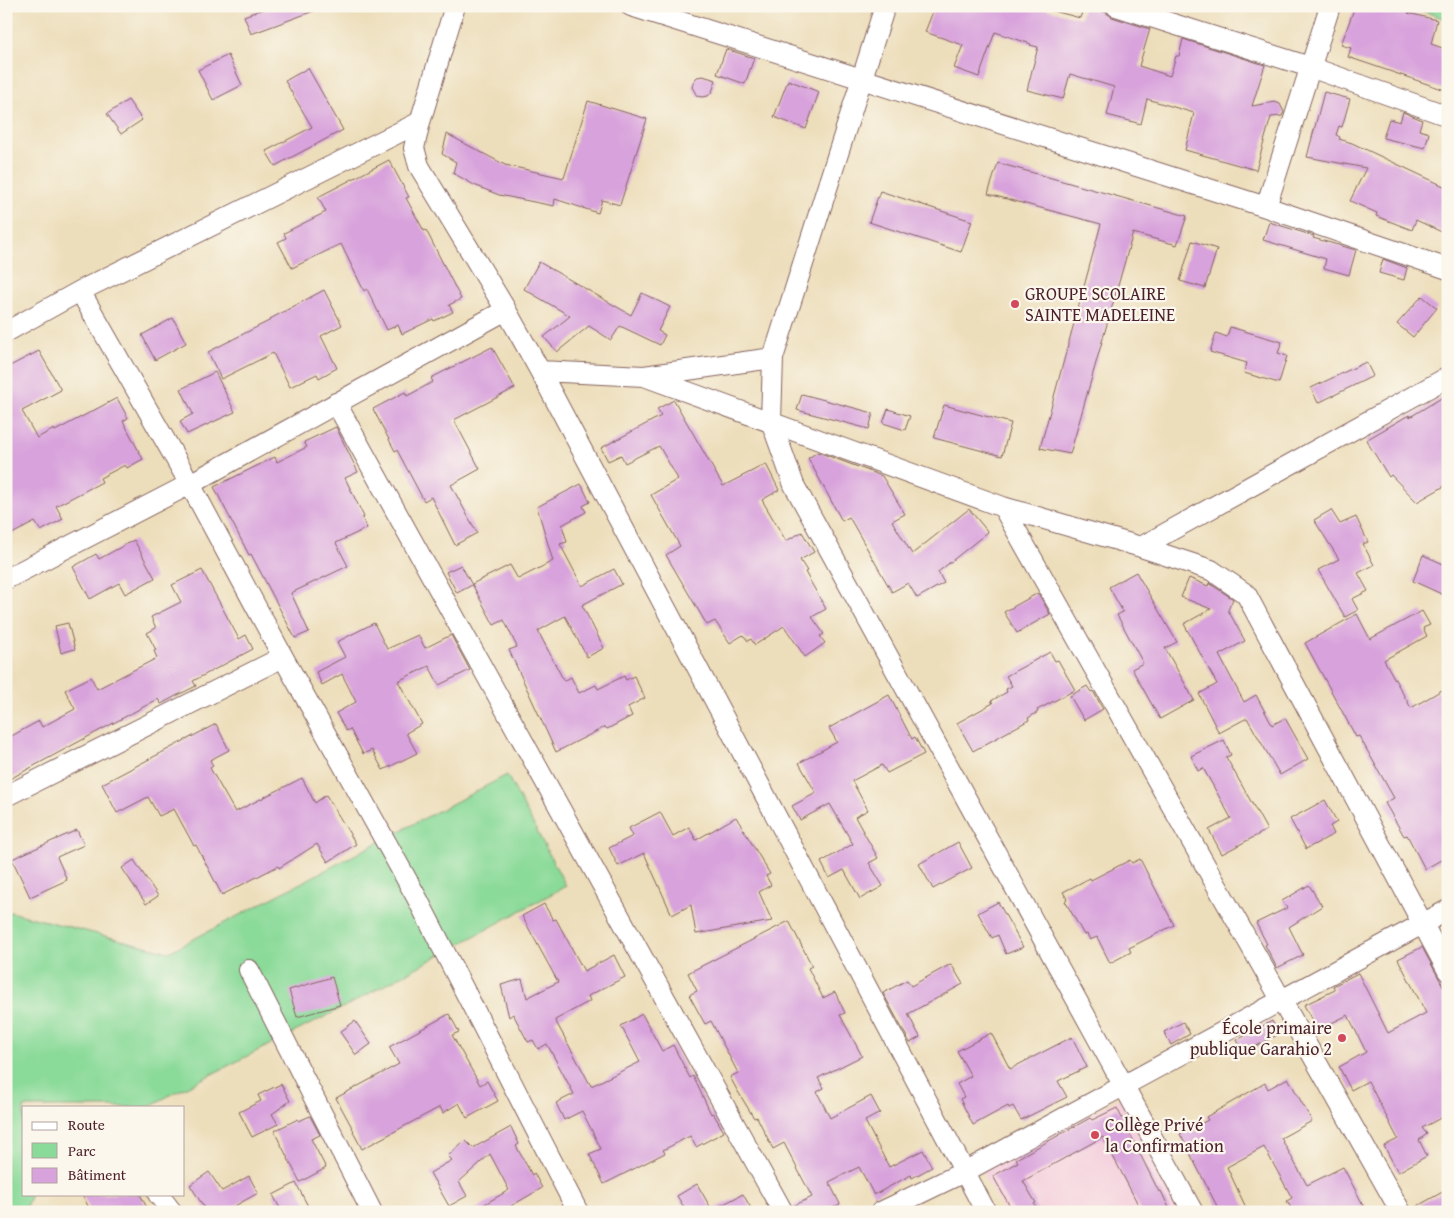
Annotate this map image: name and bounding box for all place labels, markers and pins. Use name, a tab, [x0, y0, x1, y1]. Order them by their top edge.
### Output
place label: GROUPE SCOLAIRE SAINTE MADELEINE	[1025, 280, 1175, 328]
marker: GROUPE SCOLAIRE SAINTE MADELEINE	[1009, 298, 1021, 310]
place label: École primaire publique Garahio 2	[1190, 1014, 1332, 1062]
marker: École primaire publique Garahio 2	[1336, 1032, 1348, 1044]
place label: Collège Privé la Confirmation	[1105, 1111, 1224, 1159]
marker: Collège Privé la Confirmation	[1089, 1129, 1101, 1141]

